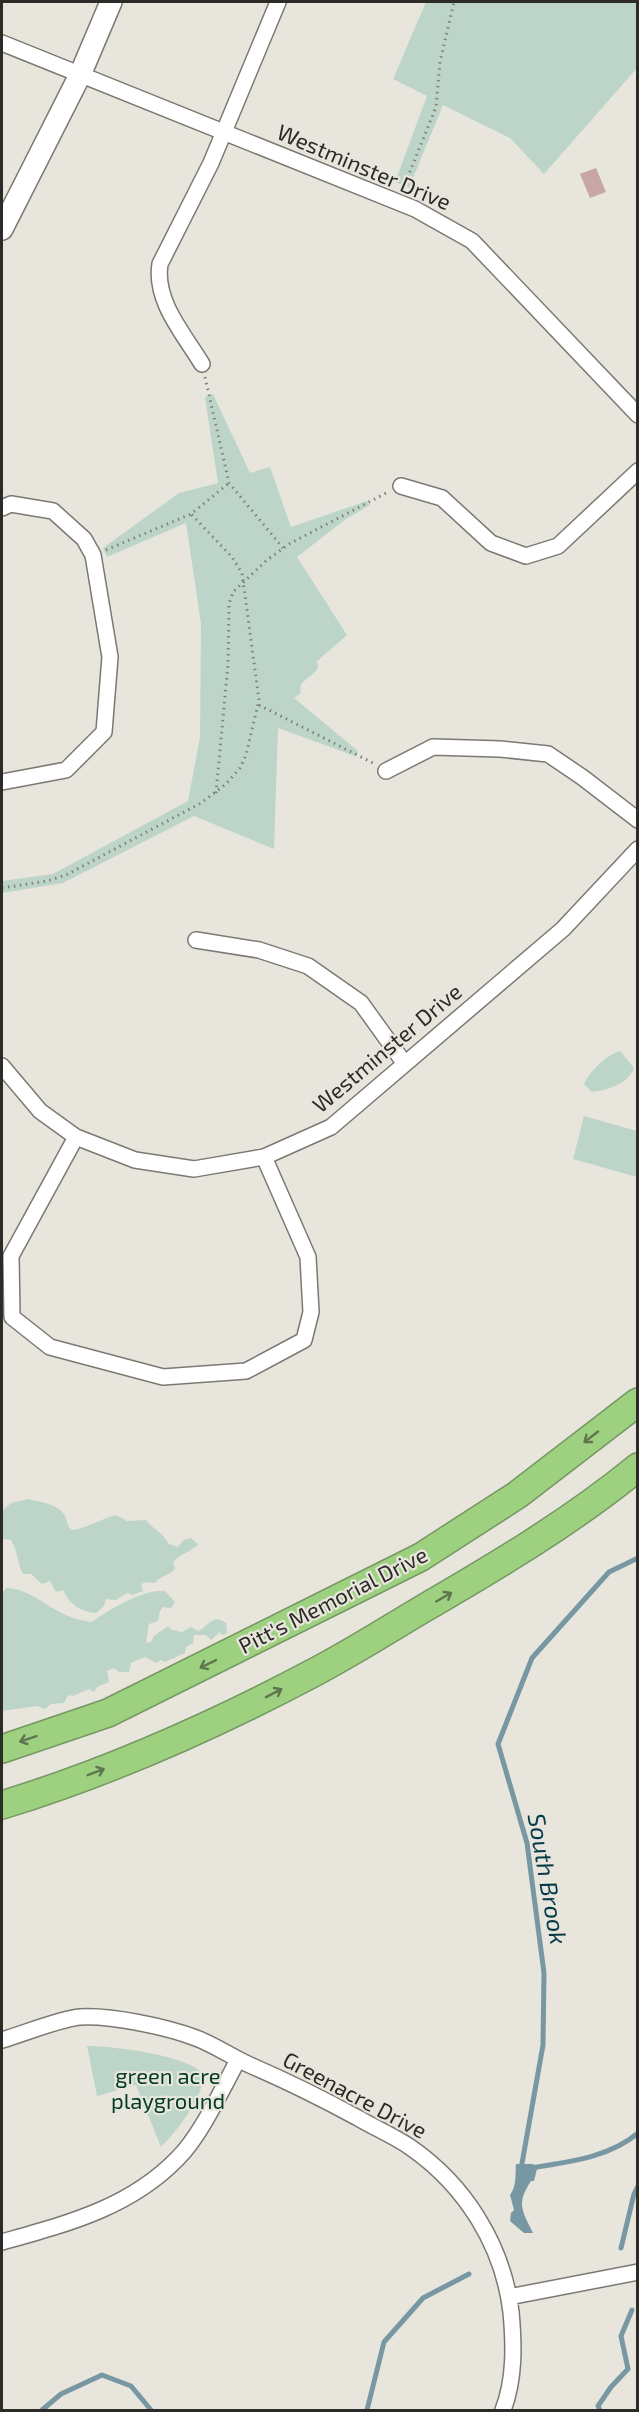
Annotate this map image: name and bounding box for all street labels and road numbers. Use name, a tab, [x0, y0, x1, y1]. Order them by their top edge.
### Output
street label: Westminster Drive	[274, 118, 455, 214]
street label: Westminster Drive	[307, 977, 466, 1117]
street label: Pitt's Memorial Drive	[234, 1540, 431, 1658]
street label: Greenacre Drive	[279, 2045, 432, 2143]

